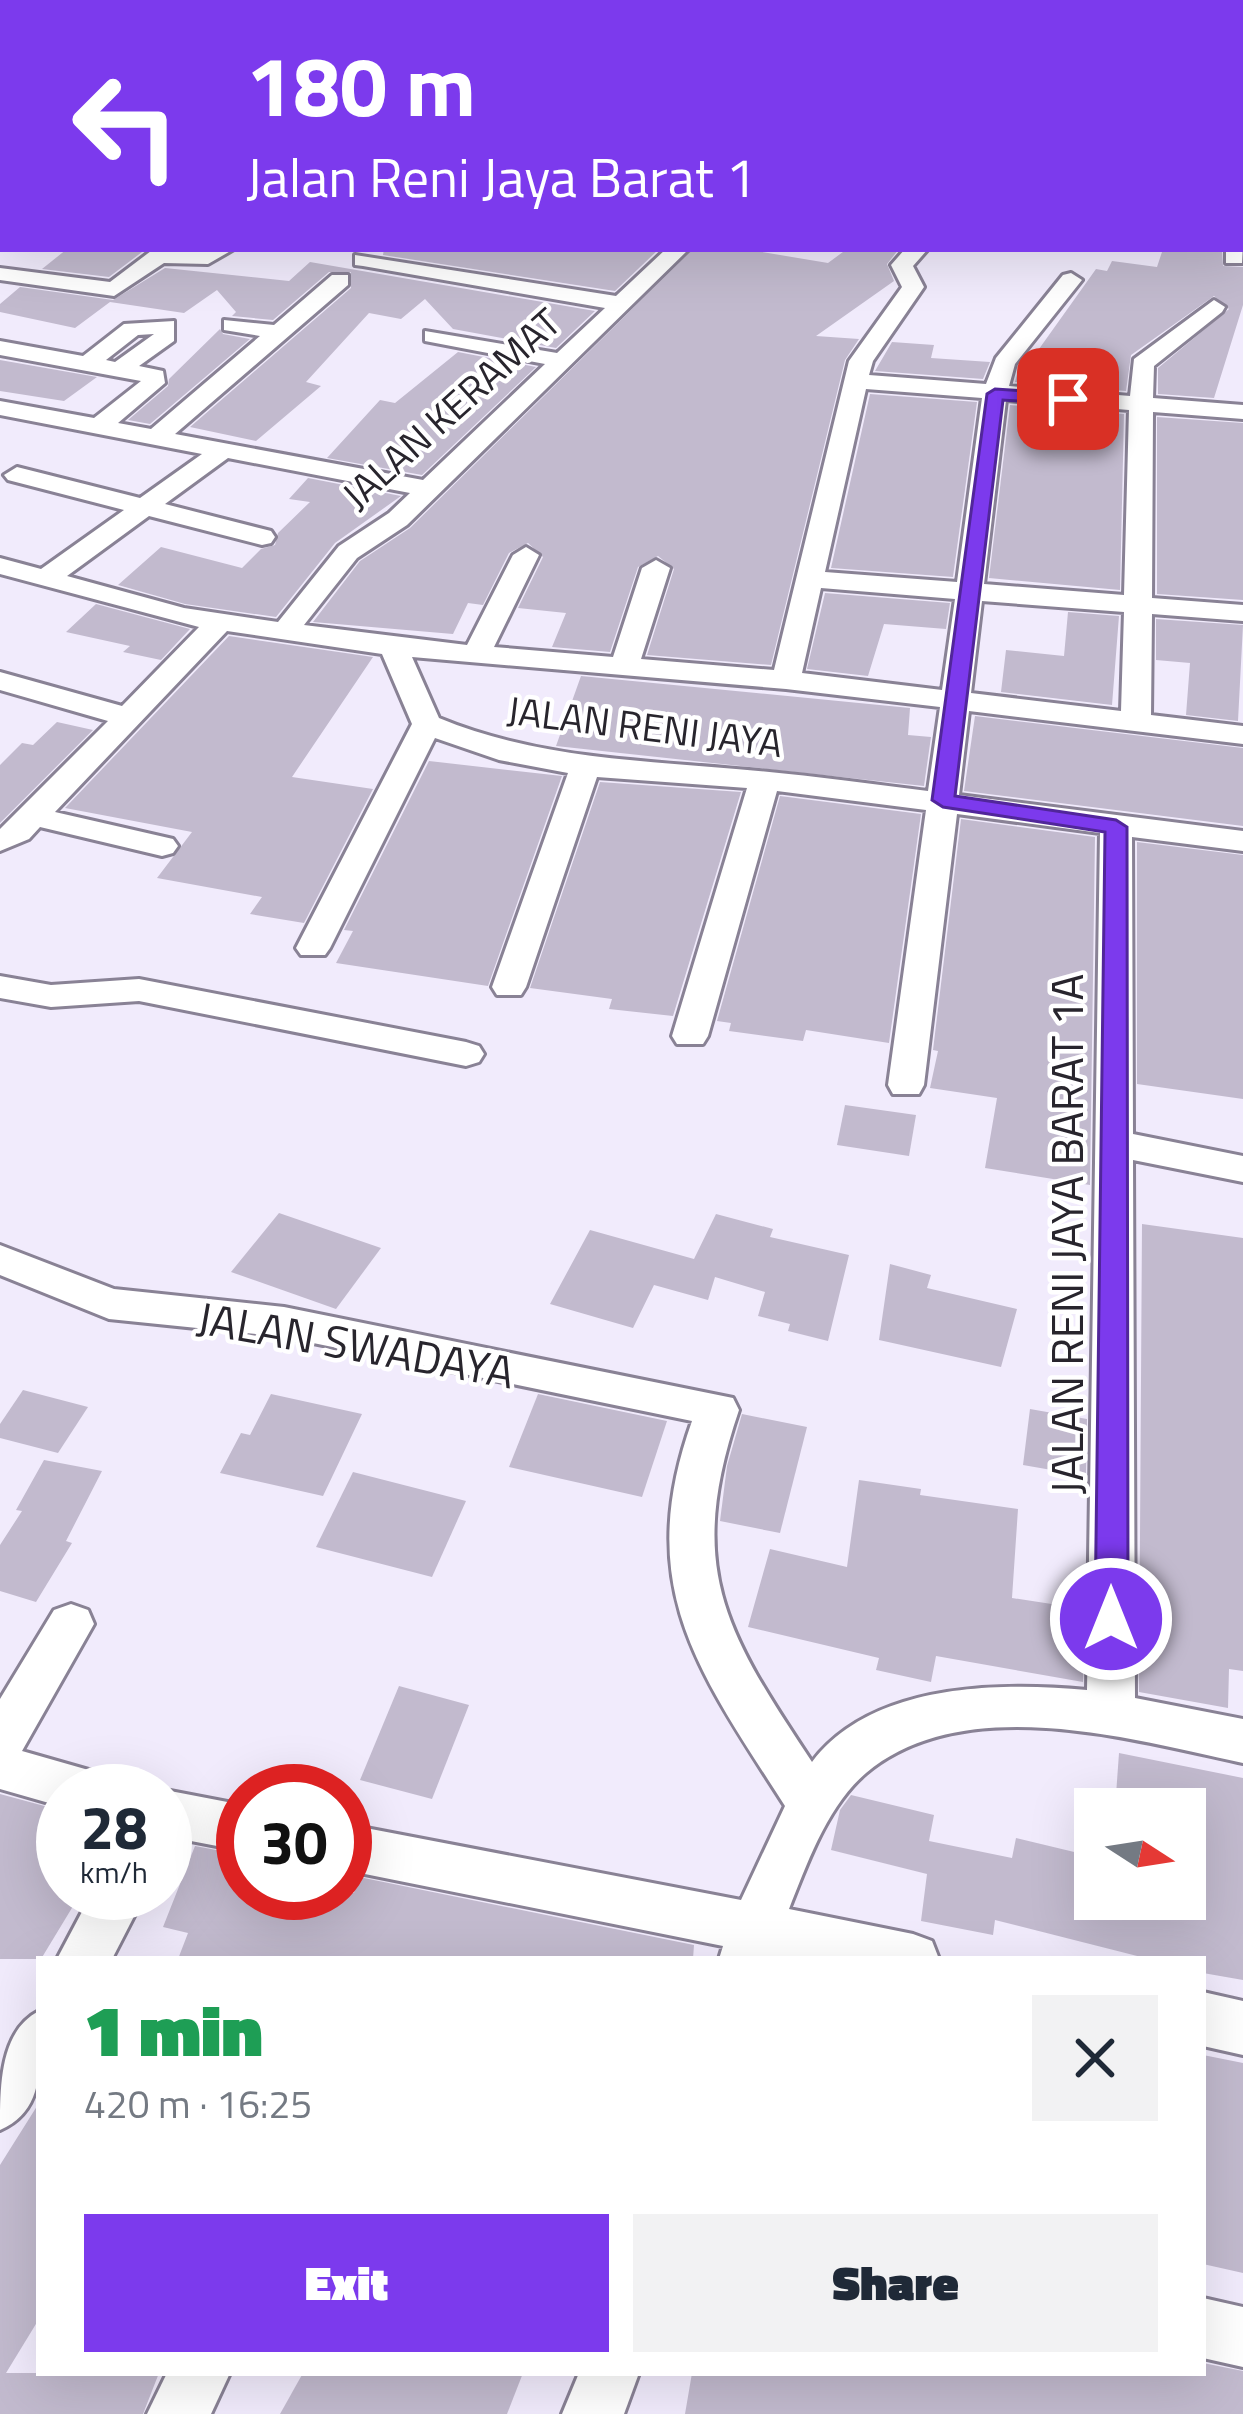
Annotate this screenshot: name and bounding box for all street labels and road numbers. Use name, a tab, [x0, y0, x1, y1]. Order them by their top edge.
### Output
street label: JALAN KERAMAT	[328, 293, 574, 523]
street label: JALAN RENI JAYA	[504, 680, 786, 772]
street label: JALAN RENI JAYA BARAT 1A	[1032, 974, 1100, 1494]
street label: JALAN SWADAYA	[192, 1283, 520, 1405]

